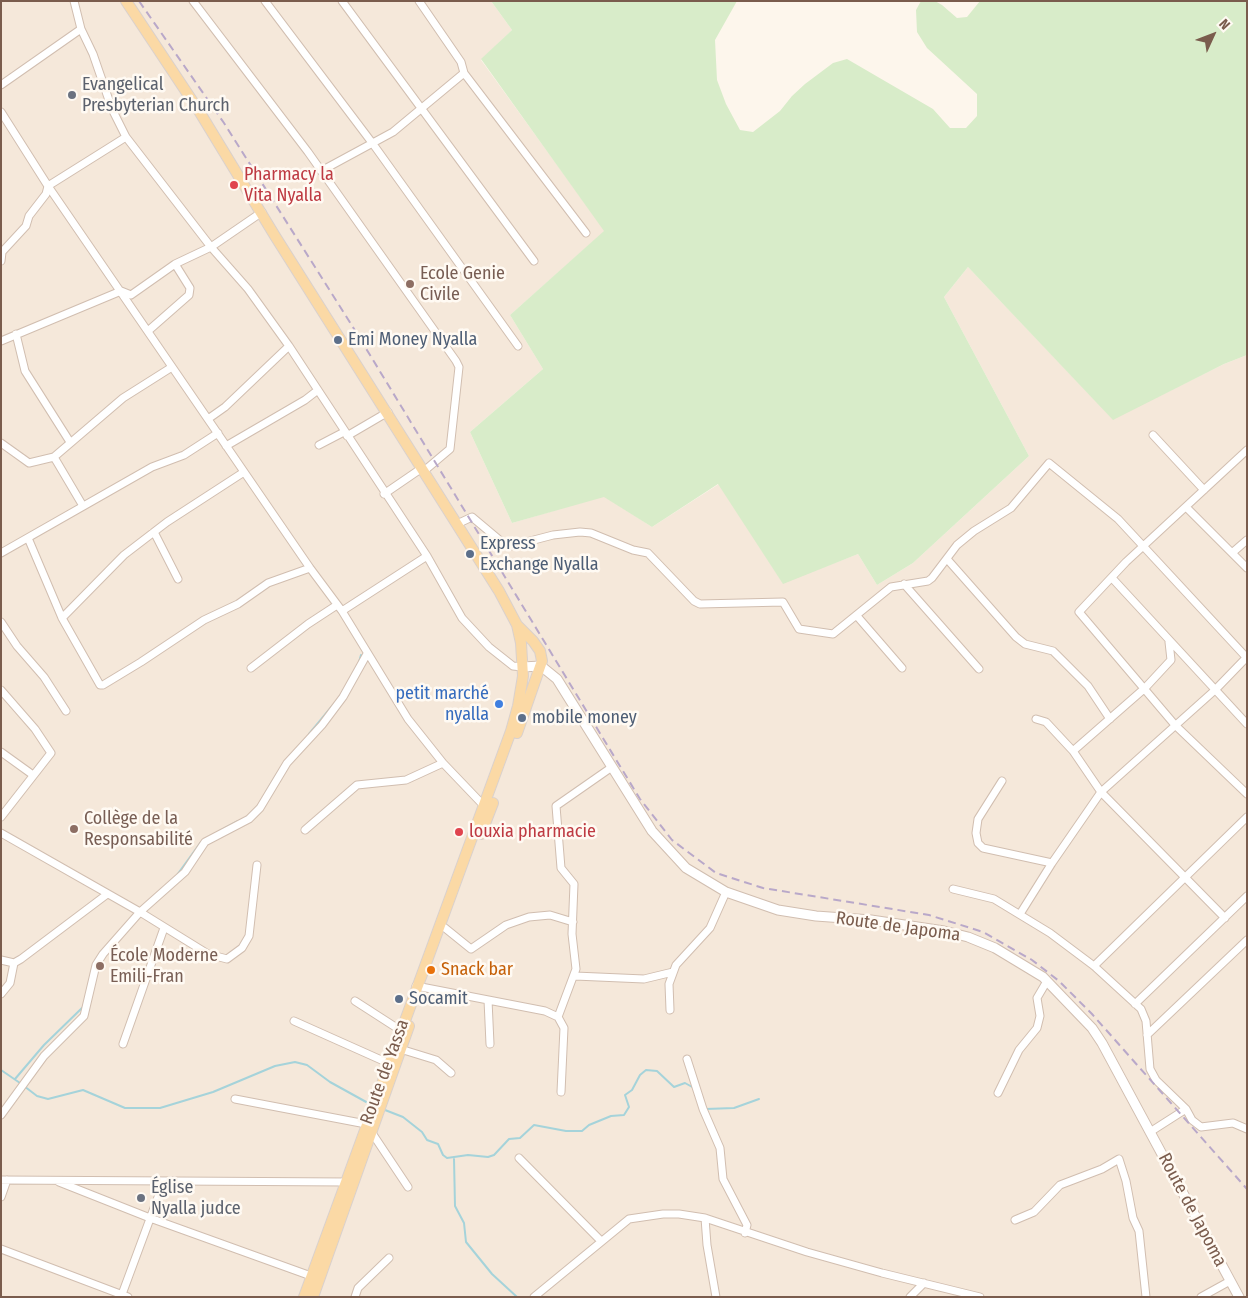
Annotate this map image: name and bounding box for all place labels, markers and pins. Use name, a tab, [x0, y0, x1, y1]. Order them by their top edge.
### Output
place label: Evangelical Presbyterian Church	[82, 74, 230, 116]
marker: Evangelical Presbyterian Church	[66, 89, 78, 101]
place label: Pharmacy la Vita Nyalla	[244, 164, 334, 206]
marker: Pharmacy la Vita Nyalla	[228, 179, 240, 191]
place label: Ecole Genie Civile	[420, 263, 505, 306]
marker: Ecole Genie Civile	[404, 278, 416, 290]
place label: Emi Money Nyalla	[348, 329, 477, 351]
marker: Emi Money Nyalla	[332, 334, 344, 346]
place label: Express Exchange Nyalla	[480, 533, 599, 576]
marker: Express Exchange Nyalla	[464, 548, 476, 560]
place label: petit marché nyalla	[395, 683, 489, 726]
marker: petit marché nyalla	[493, 698, 505, 710]
place label: mobile money	[532, 707, 637, 729]
marker: mobile money	[516, 712, 528, 724]
place label: Collège de la Responsabilité	[84, 808, 193, 851]
place label: louxia pharmacie	[469, 821, 596, 843]
marker: Collège de la Responsabilité	[68, 823, 80, 835]
marker: louxia pharmacie	[453, 826, 465, 838]
place label: École Moderne Emili-Fran	[110, 945, 218, 988]
place label: Snack bar	[441, 959, 513, 981]
marker: École Moderne Emili-Fran	[94, 960, 106, 972]
marker: Snack bar	[425, 964, 437, 976]
place label: Socamit	[409, 988, 468, 1010]
marker: Socamit	[393, 993, 405, 1005]
place label: Église Nyalla judce	[151, 1177, 241, 1220]
marker: Église Nyalla judce	[135, 1192, 147, 1204]

